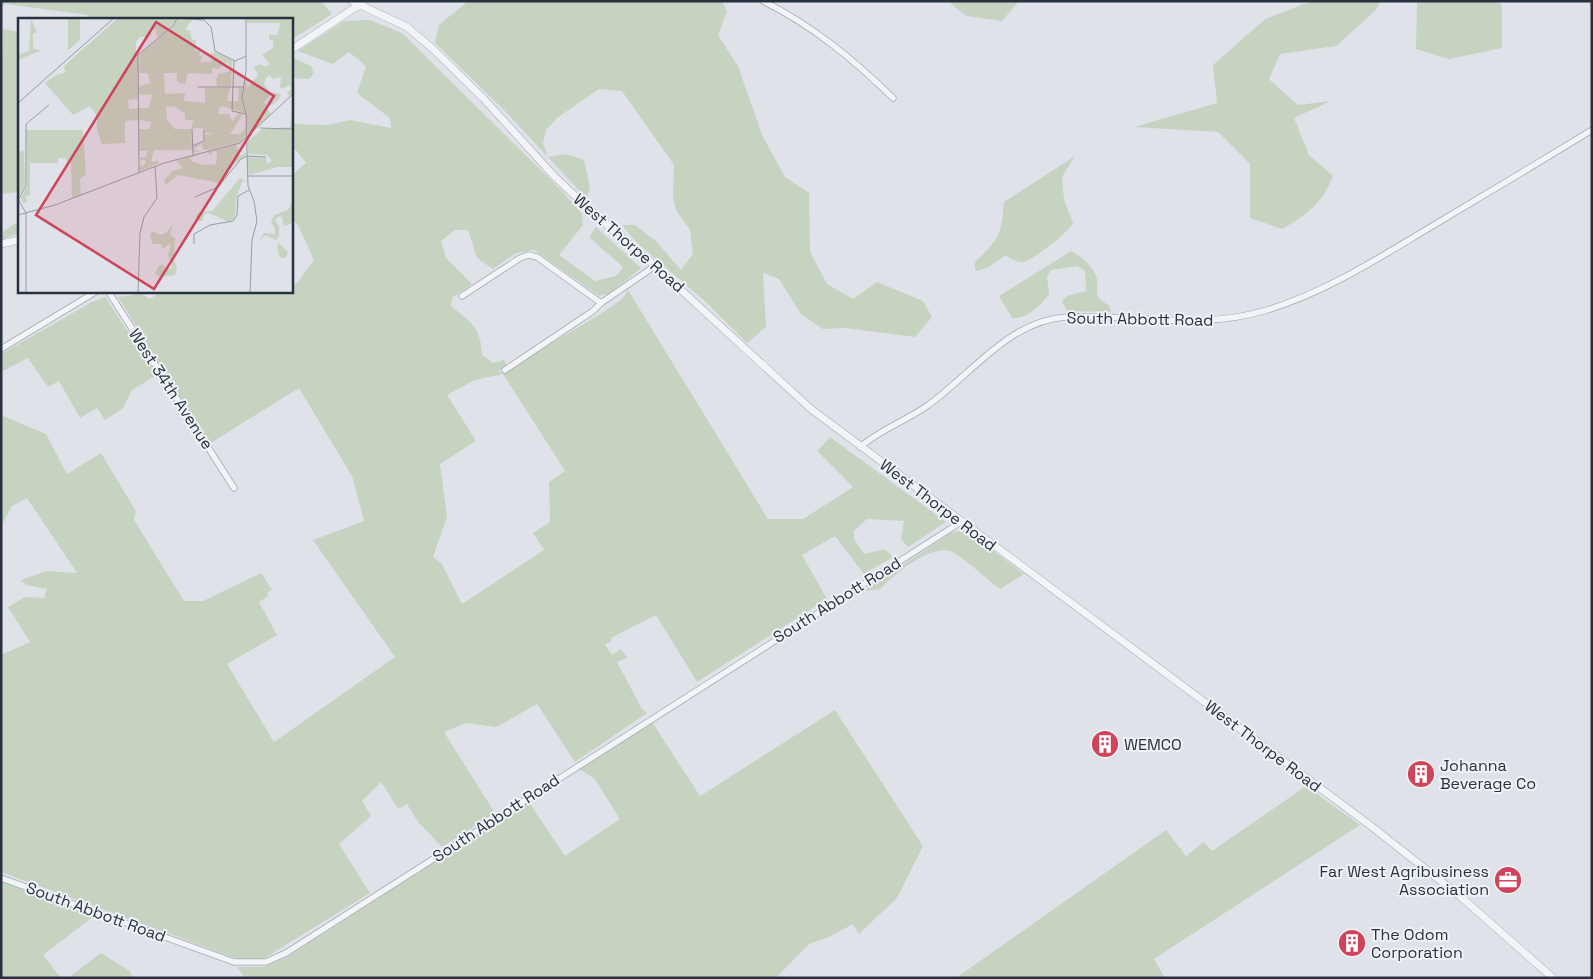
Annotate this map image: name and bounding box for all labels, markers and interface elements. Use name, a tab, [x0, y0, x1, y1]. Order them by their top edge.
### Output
inset map	[18, 18, 292, 292]
street label: West Thorpe Road	[569, 189, 689, 297]
street label: South Abbott Road	[1066, 307, 1214, 331]
street label: West 34th Avenue	[124, 324, 218, 454]
street label: West Thorpe Road	[875, 454, 1001, 556]
street label: South Abbott Road	[769, 552, 905, 648]
street label: West Thorpe Road	[1200, 695, 1326, 797]
building icon: WEMCO	[1090, 729, 1120, 759]
place label: WEMCO	[1124, 734, 1182, 755]
place label: Johanna Beverage Co	[1440, 755, 1536, 794]
building icon: Johanna Beverage Co	[1406, 759, 1436, 789]
street label: South Abbott Road	[429, 769, 563, 867]
place label: Far West Agribusiness Association	[1320, 861, 1489, 900]
office icon: Far West Agribusiness Association	[1493, 865, 1523, 895]
street label: South Abbott Road	[23, 877, 169, 947]
place label: The Odom Corporation	[1371, 924, 1463, 963]
building icon: The Odom Corporation	[1337, 928, 1367, 958]

